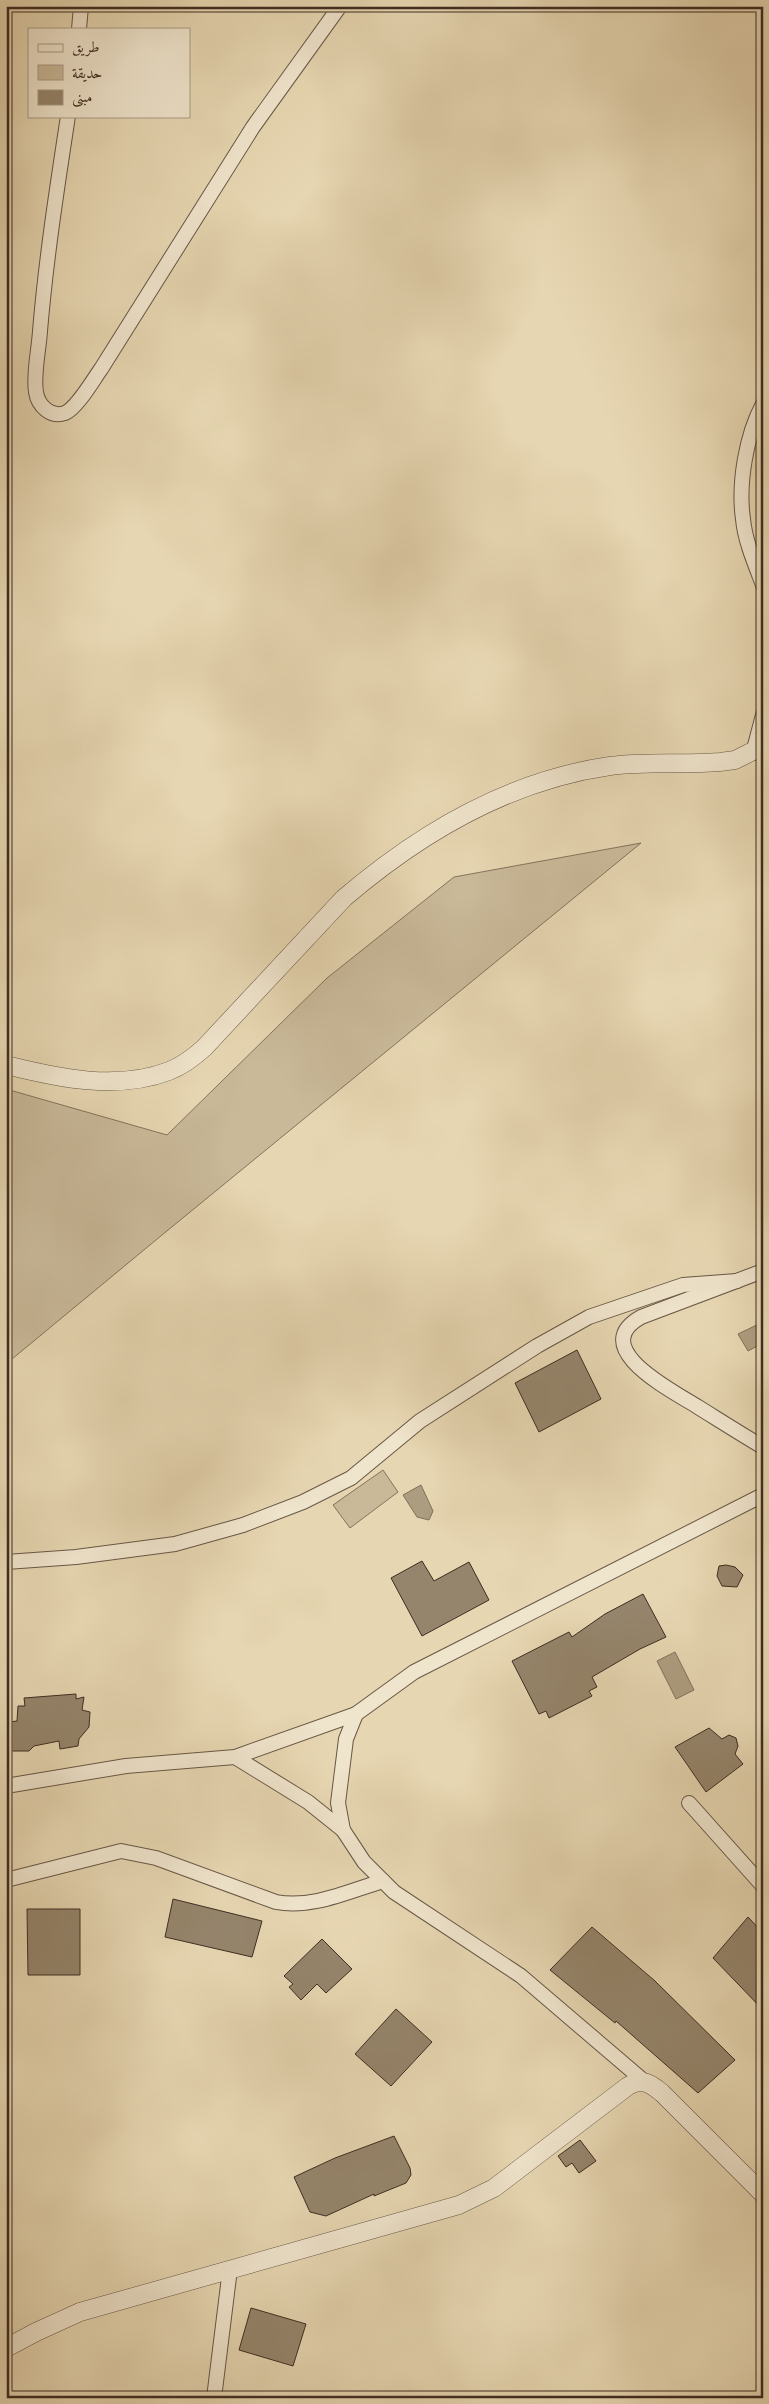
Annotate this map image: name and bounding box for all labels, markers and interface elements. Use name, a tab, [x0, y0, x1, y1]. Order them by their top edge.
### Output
legend	[28, 28, 190, 118]
text: طريق	[72, 37, 99, 57]
text: حديقة	[72, 63, 102, 83]
text: مبنى	[72, 87, 92, 108]

